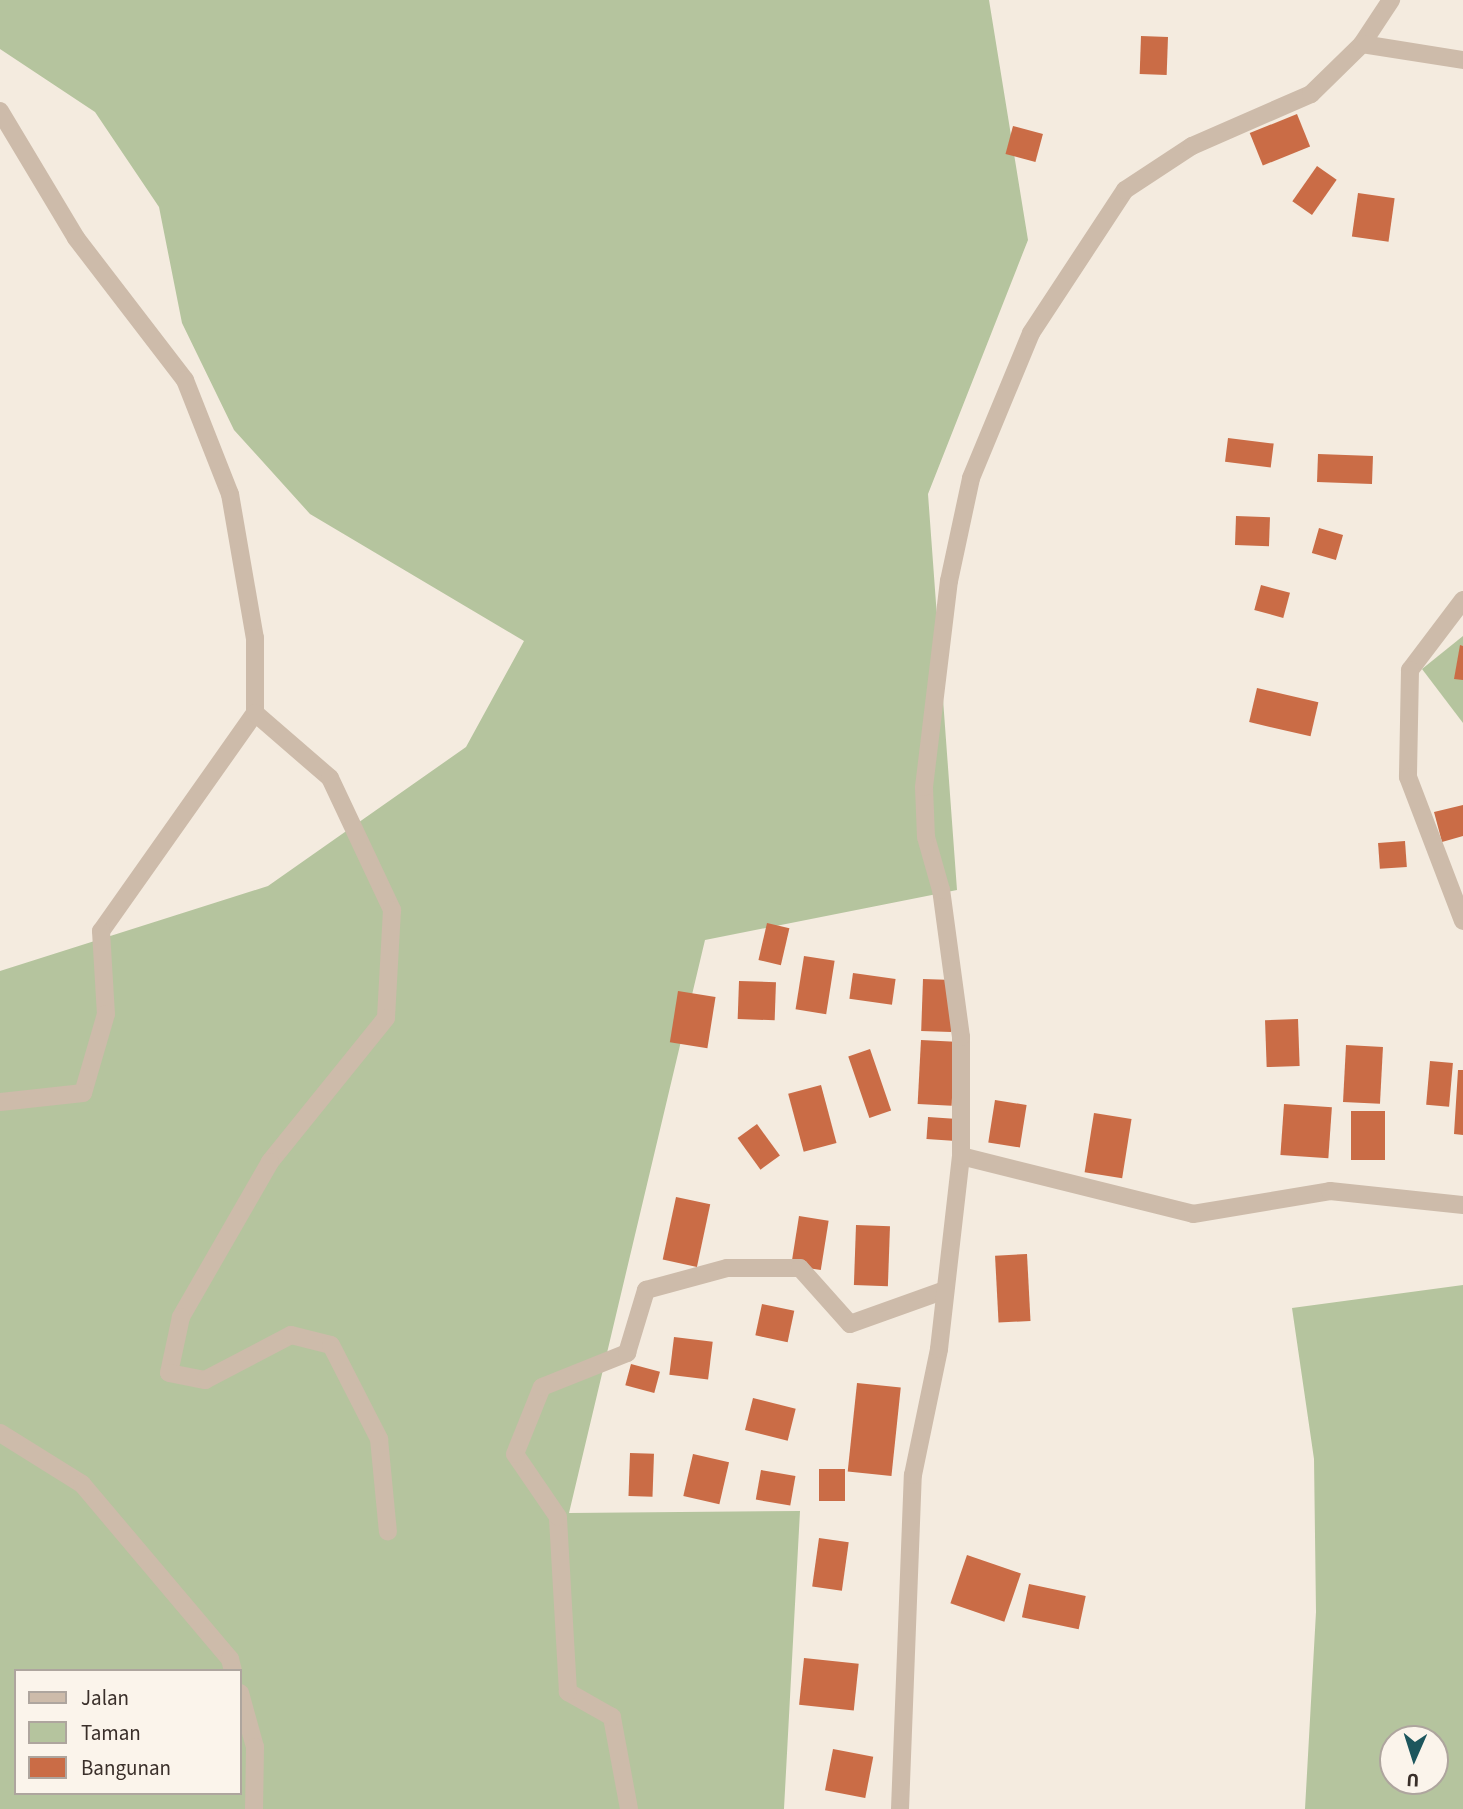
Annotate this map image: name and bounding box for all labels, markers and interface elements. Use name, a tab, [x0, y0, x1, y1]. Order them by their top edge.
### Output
legend	[14, 1669, 242, 1795]
text: Jalan	[81, 1683, 129, 1713]
text: Taman	[81, 1718, 141, 1748]
north arrow	[1379, 1725, 1449, 1795]
text: Bangunan	[81, 1753, 171, 1783]
text: U	[1406, 1766, 1420, 1793]

